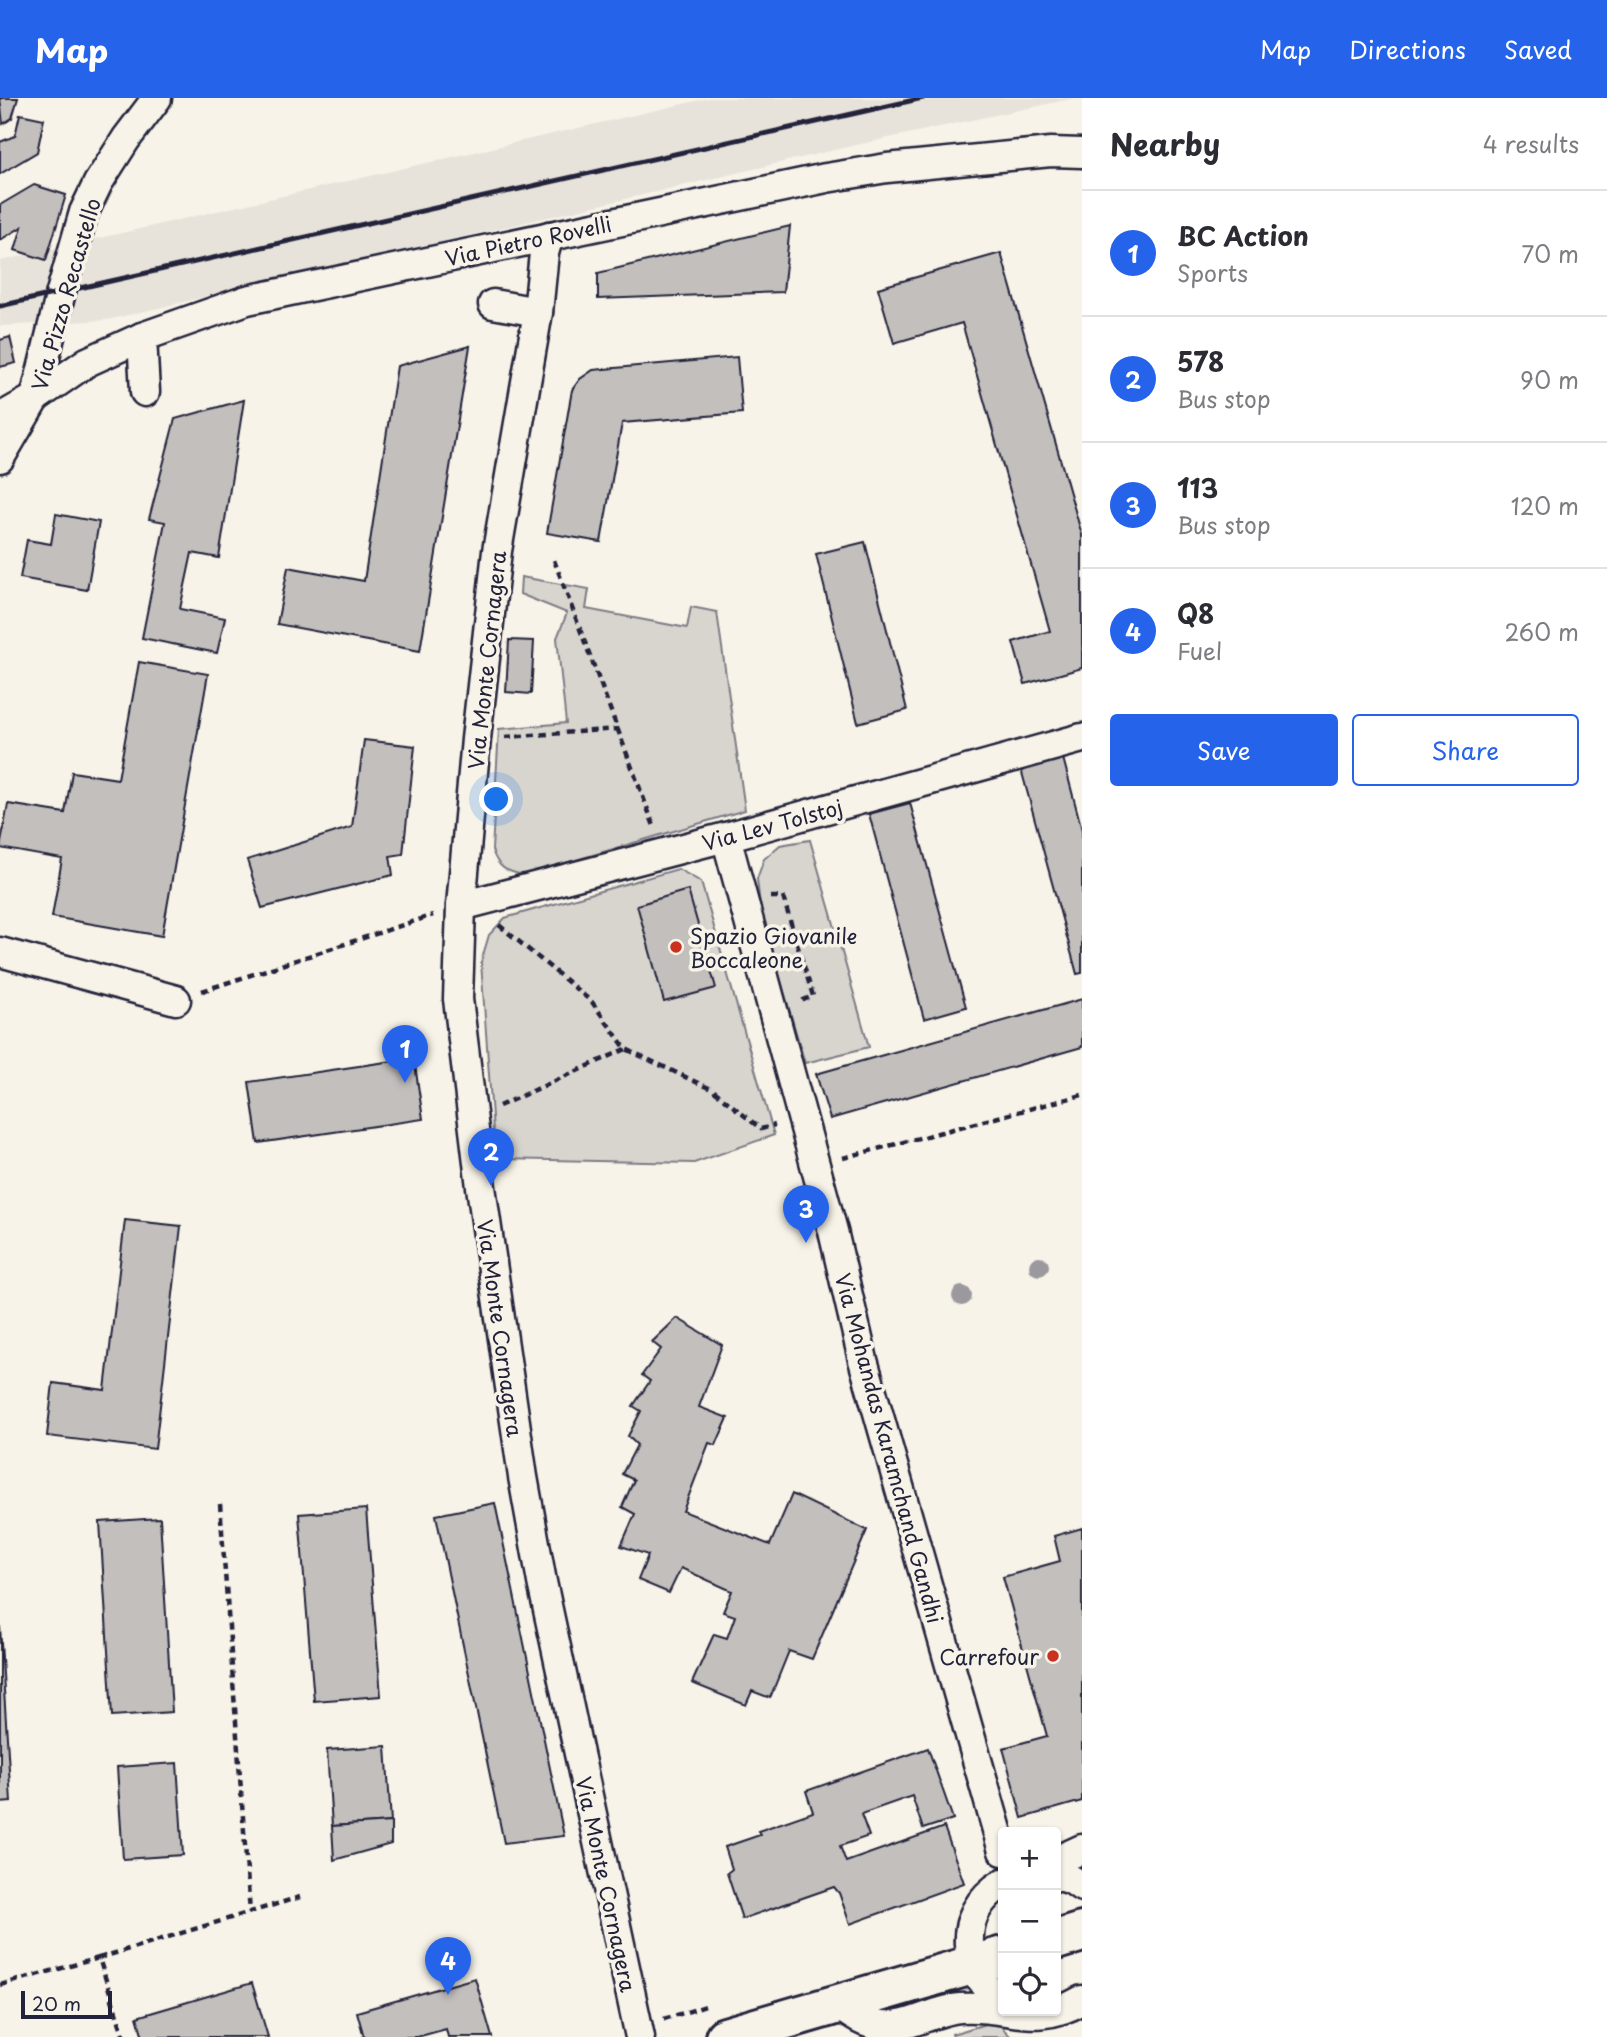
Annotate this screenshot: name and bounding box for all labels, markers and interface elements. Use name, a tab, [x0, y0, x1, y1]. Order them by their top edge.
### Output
text: Map	[35, 24, 108, 74]
text: Map	[1260, 31, 1311, 67]
text: Directions	[1349, 31, 1466, 67]
text: Saved	[1504, 31, 1572, 67]
text: Nearby	[1110, 121, 1220, 166]
text: 4 results	[1483, 126, 1579, 161]
street label: Via Pizzo Recastello	[22, 194, 108, 394]
street label: Via Pietro Rovelli	[442, 207, 614, 273]
text: BC Action	[1177, 216, 1309, 255]
text: 1	[1128, 236, 1139, 271]
text: 70 m	[1521, 236, 1579, 271]
text: Sports	[1177, 255, 1248, 290]
text: 578	[1177, 342, 1224, 381]
text: 2	[1125, 362, 1141, 397]
text: 90 m	[1520, 362, 1579, 397]
text: Bus stop	[1177, 381, 1271, 416]
text: 113	[1177, 468, 1218, 507]
text: 3	[1125, 488, 1141, 523]
text: 120 m	[1511, 488, 1579, 523]
text: Bus stop	[1177, 507, 1271, 542]
street label: Via Monte Cornagera	[459, 549, 513, 771]
text: Q8	[1177, 594, 1214, 633]
text: 4	[1125, 614, 1141, 649]
text: 260 m	[1504, 614, 1579, 649]
text: Fuel	[1177, 633, 1222, 668]
button: Save	[1110, 714, 1338, 786]
button: Share	[1352, 714, 1579, 786]
your location	[479, 782, 513, 816]
street label: Via Lev Tolstoj	[698, 790, 846, 858]
place label: Spazio Giovanile Boccaleone	[690, 919, 857, 975]
marker: Spazio Giovanile Boccaleone	[668, 939, 684, 955]
pin: 1	[382, 1025, 428, 1083]
pin: 2	[468, 1128, 514, 1186]
pin: 3	[783, 1185, 829, 1243]
street label: Via Monte Cornagera	[470, 1217, 532, 1439]
street label: Via Mohandas Karamchand Gandhi	[828, 1269, 952, 1627]
place label: Carrefour	[939, 1640, 1039, 1672]
marker: Carrefour	[1045, 1648, 1061, 1664]
street label: Via Monte Cornagera	[569, 1773, 646, 1995]
map controls	[998, 1827, 1061, 2016]
button: +	[998, 1827, 1061, 1890]
button: −	[998, 1890, 1061, 1953]
pin: 4	[425, 1937, 471, 1995]
button: locate	[998, 1953, 1061, 2016]
scale bar	[21, 1988, 112, 2020]
text: 20 m	[32, 1989, 81, 2017]

